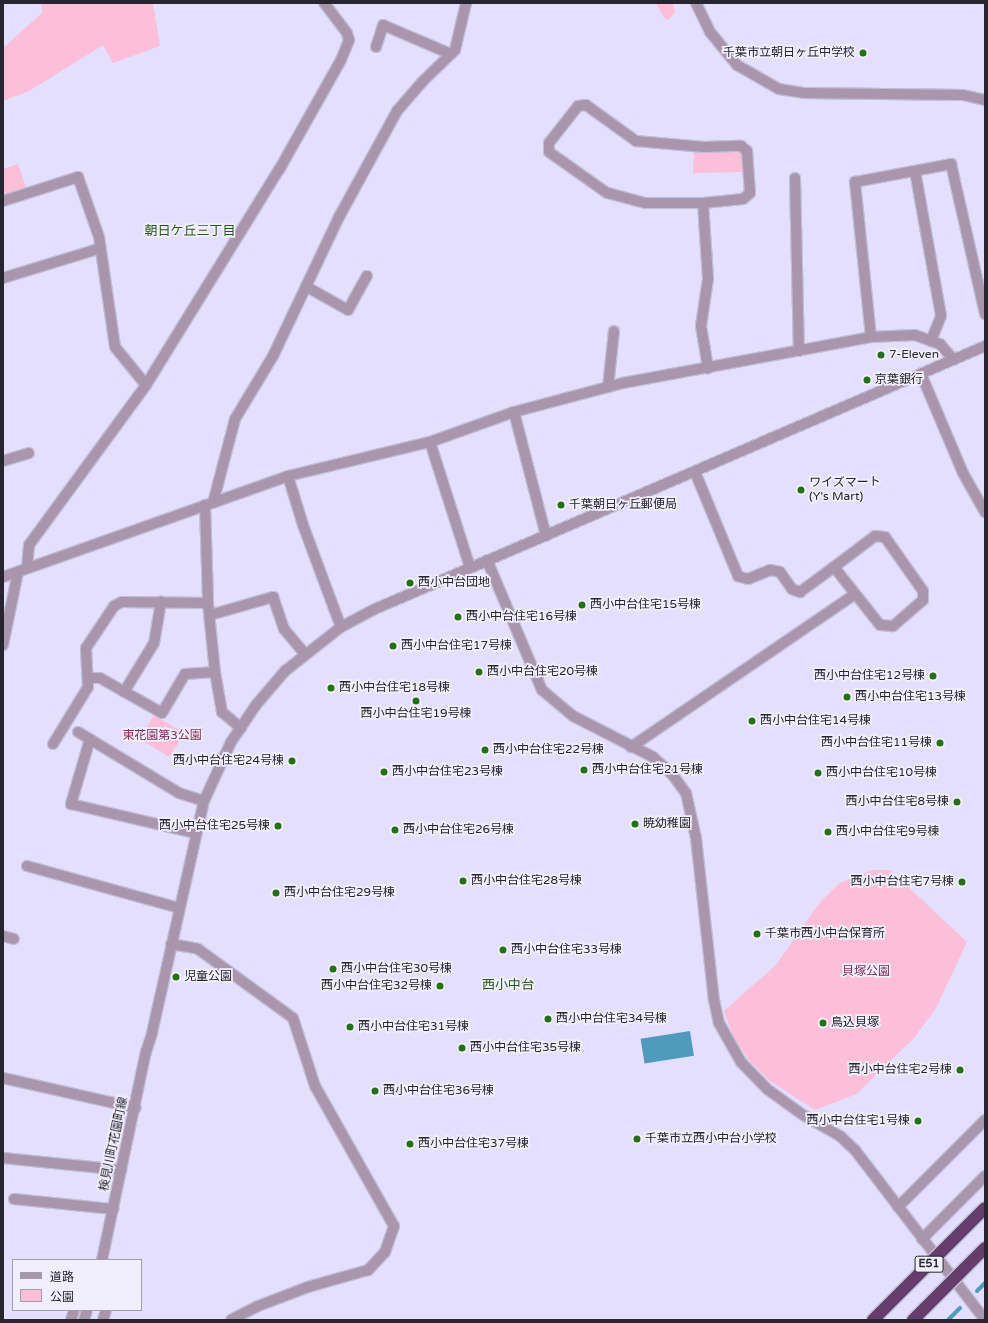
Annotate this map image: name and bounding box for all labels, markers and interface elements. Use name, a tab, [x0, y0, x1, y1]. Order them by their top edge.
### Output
place label: 千葉市立朝日ヶ丘中学校	[723, 46, 855, 60]
marker: 千葉市立朝日ヶ丘中学校	[858, 48, 868, 58]
district label: 朝日ケ丘三丁目	[145, 223, 235, 239]
place label: 7-Eleven	[889, 348, 939, 362]
marker: 7-Eleven	[876, 350, 886, 360]
place label: 京葉銀行	[875, 373, 923, 387]
marker: 京葉銀行	[862, 375, 872, 385]
place label: ワイズマート (Y's Mart)	[809, 476, 881, 504]
marker: ワイズマート (Y's Mart)	[796, 485, 806, 495]
place label: 千葉朝日ヶ丘郵便局	[569, 498, 677, 512]
marker: 千葉朝日ヶ丘郵便局	[556, 500, 566, 510]
place label: 西小中台団地	[418, 576, 490, 590]
marker: 西小中台団地	[405, 578, 415, 588]
place label: 西小中台住宅15号棟	[590, 598, 701, 612]
marker: 西小中台住宅15号棟	[577, 600, 587, 610]
place label: 西小中台住宅16号棟	[466, 610, 577, 624]
marker: 西小中台住宅16号棟	[453, 612, 463, 622]
place label: 西小中台住宅17号棟	[401, 639, 512, 653]
marker: 西小中台住宅17号棟	[388, 641, 398, 651]
place label: 西小中台住宅20号棟	[487, 665, 598, 679]
marker: 西小中台住宅20号棟	[474, 667, 484, 677]
place label: 西小中台住宅12号棟	[814, 669, 925, 683]
marker: 西小中台住宅12号棟	[928, 671, 938, 681]
place label: 西小中台住宅18号棟	[339, 681, 450, 695]
marker: 西小中台住宅18号棟	[326, 683, 336, 693]
place label: 西小中台住宅13号棟	[855, 690, 966, 704]
marker: 西小中台住宅13号棟	[842, 692, 852, 702]
marker: 西小中台住宅19号棟	[411, 696, 421, 706]
place label: 西小中台住宅19号棟	[360, 707, 472, 721]
place label: 西小中台住宅14号棟	[760, 714, 871, 728]
marker: 西小中台住宅14号棟	[747, 716, 757, 726]
park label: 東花園第3公園	[122, 729, 202, 743]
place label: 西小中台住宅11号棟	[821, 736, 932, 750]
marker: 西小中台住宅11号棟	[935, 738, 945, 748]
place label: 西小中台住宅22号棟	[493, 743, 604, 757]
marker: 西小中台住宅22号棟	[480, 745, 490, 755]
place label: 西小中台住宅24号棟	[173, 754, 284, 768]
marker: 西小中台住宅24号棟	[287, 756, 297, 766]
place label: 西小中台住宅21号棟	[592, 763, 703, 777]
place label: 西小中台住宅23号棟	[392, 765, 503, 779]
marker: 西小中台住宅21号棟	[579, 765, 589, 775]
place label: 西小中台住宅10号棟	[826, 766, 937, 780]
marker: 西小中台住宅23号棟	[379, 767, 389, 777]
marker: 西小中台住宅10号棟	[813, 768, 823, 778]
place label: 西小中台住宅8号棟	[845, 795, 949, 809]
marker: 西小中台住宅8号棟	[952, 797, 962, 807]
place label: 暁幼稚園	[643, 817, 691, 831]
place label: 西小中台住宅25号棟	[159, 819, 270, 833]
marker: 暁幼稚園	[630, 819, 640, 829]
marker: 西小中台住宅25号棟	[273, 821, 283, 831]
place label: 西小中台住宅26号棟	[403, 823, 514, 837]
marker: 西小中台住宅26号棟	[390, 825, 400, 835]
place label: 西小中台住宅9号棟	[836, 825, 940, 839]
marker: 西小中台住宅9号棟	[823, 827, 833, 837]
place label: 西小中台住宅28号棟	[471, 874, 582, 888]
place label: 西小中台住宅7号棟	[850, 875, 954, 889]
marker: 西小中台住宅28号棟	[458, 876, 468, 886]
marker: 西小中台住宅7号棟	[957, 877, 967, 887]
place label: 西小中台住宅29号棟	[284, 886, 395, 900]
marker: 西小中台住宅29号棟	[271, 888, 281, 898]
place label: 千葉市西小中台保育所	[765, 927, 885, 941]
marker: 千葉市西小中台保育所	[752, 929, 762, 939]
place label: 西小中台住宅33号棟	[511, 943, 622, 957]
marker: 西小中台住宅33号棟	[498, 945, 508, 955]
place label: 西小中台住宅30号棟	[341, 962, 452, 976]
marker: 西小中台住宅30号棟	[328, 964, 338, 974]
park label: 貝塚公園	[842, 965, 890, 979]
place label: 児童公園	[184, 970, 232, 984]
marker: 児童公園	[171, 972, 181, 982]
district label: 西小中台	[482, 977, 534, 993]
place label: 西小中台住宅32号棟	[321, 979, 432, 993]
marker: 西小中台住宅32号棟	[435, 981, 445, 991]
place label: 西小中台住宅34号棟	[556, 1012, 667, 1026]
marker: 西小中台住宅34号棟	[543, 1014, 553, 1024]
place label: 鳥込貝塚	[831, 1016, 879, 1030]
marker: 鳥込貝塚	[818, 1018, 828, 1028]
place label: 西小中台住宅31号棟	[358, 1020, 469, 1034]
marker: 西小中台住宅31号棟	[345, 1022, 355, 1032]
place label: 西小中台住宅35号棟	[470, 1041, 581, 1055]
marker: 西小中台住宅35号棟	[457, 1043, 467, 1053]
place label: 西小中台住宅2号棟	[848, 1063, 952, 1077]
marker: 西小中台住宅2号棟	[955, 1065, 965, 1075]
place label: 西小中台住宅36号棟	[383, 1084, 494, 1098]
marker: 西小中台住宅36号棟	[370, 1086, 380, 1096]
street label: 検見川町花園町線	[97, 1096, 131, 1192]
place label: 西小中台住宅1号棟	[806, 1114, 910, 1128]
marker: 西小中台住宅1号棟	[913, 1116, 923, 1126]
place label: 千葉市立西小中台小学校	[645, 1132, 777, 1146]
marker: 千葉市立西小中台小学校	[632, 1134, 642, 1144]
place label: 西小中台住宅37号棟	[418, 1137, 529, 1151]
marker: 西小中台住宅37号棟	[405, 1139, 415, 1149]
road number: E51	[914, 1255, 944, 1273]
legend	[12, 1259, 142, 1311]
text: 道路	[50, 1270, 74, 1284]
text: 公園	[50, 1290, 74, 1304]

